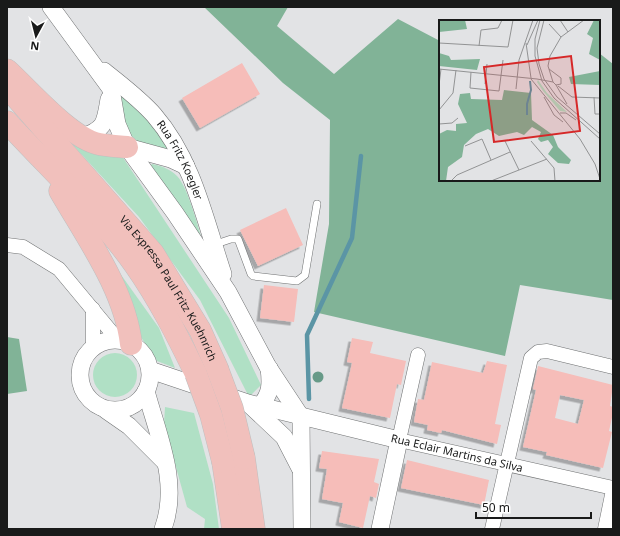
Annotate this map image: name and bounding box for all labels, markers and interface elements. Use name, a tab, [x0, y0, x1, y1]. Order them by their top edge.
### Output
north arrow	[16, 16, 56, 56]
inset map	[439, 20, 600, 181]
text: N	[29, 38, 40, 54]
street label: Rua Fritz Koegler	[154, 117, 207, 202]
street label: Via Expressa Paul Fritz Kuehnrich	[116, 212, 221, 363]
street label: Rua Eclair Martins da Silva	[390, 430, 525, 475]
scale bar	[476, 494, 591, 520]
text: 50 m	[482, 499, 510, 516]

